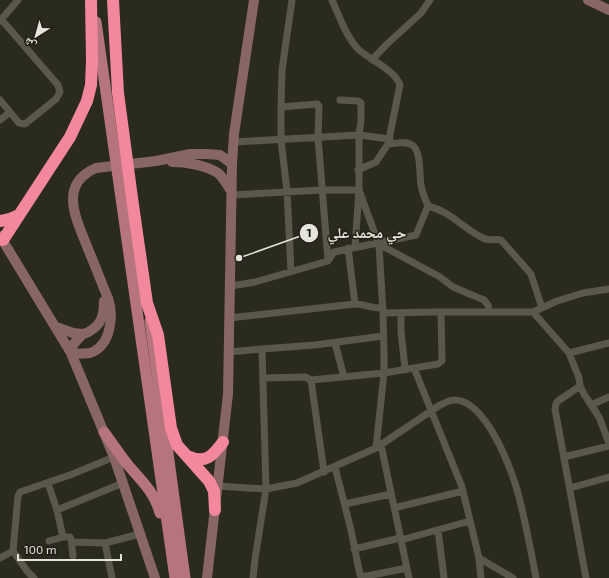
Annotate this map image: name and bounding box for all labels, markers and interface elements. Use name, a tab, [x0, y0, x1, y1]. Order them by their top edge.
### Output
north arrow	[16, 16, 56, 56]
text: ش	[21, 34, 39, 53]
callout: حي محمد علي	[299, 219, 414, 246]
text: حي محمد علي	[328, 223, 407, 245]
text: 1	[306, 225, 312, 239]
scale bar	[18, 536, 121, 562]
text: 100 m	[24, 542, 56, 556]

